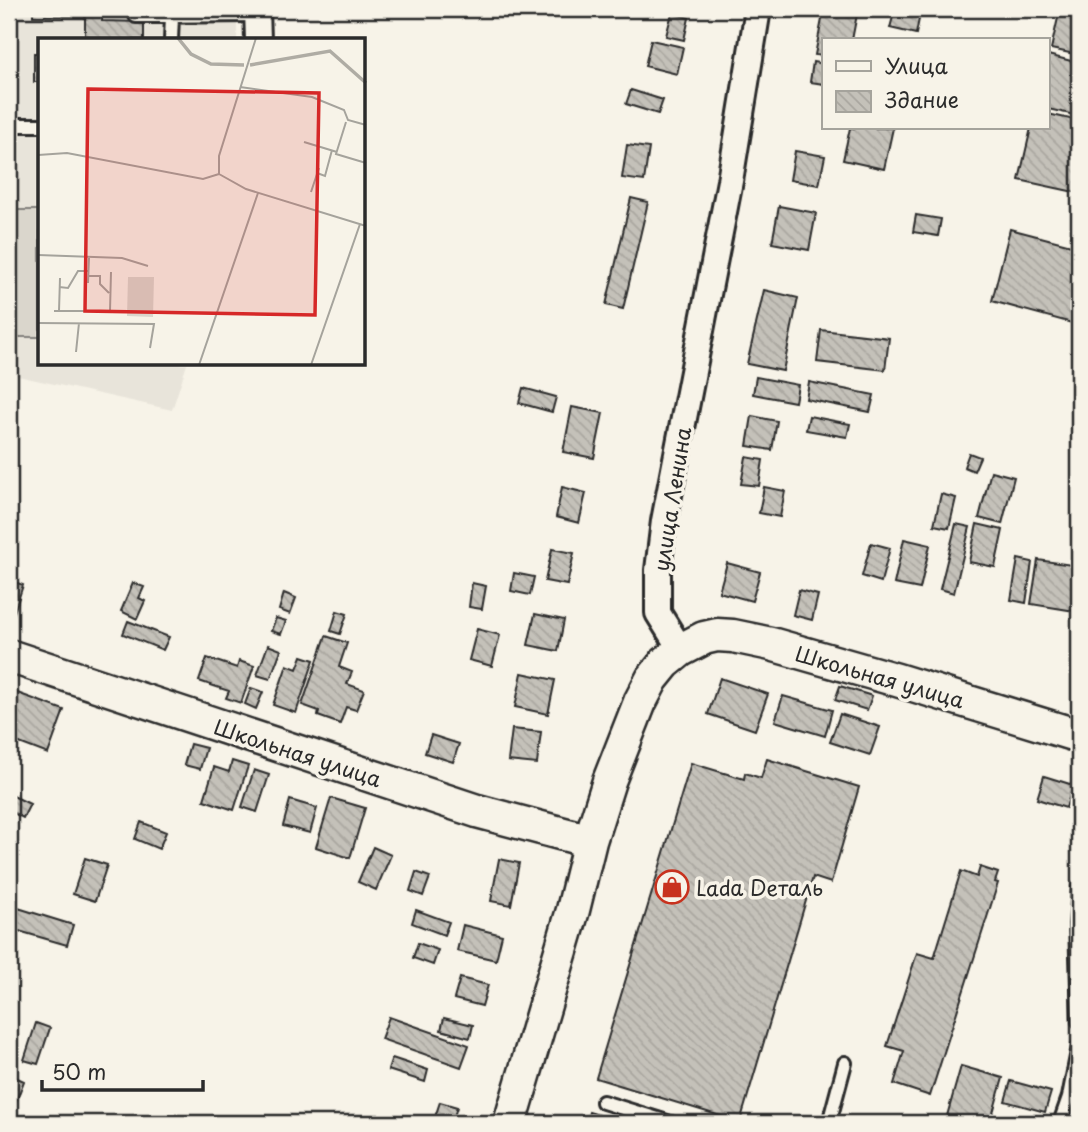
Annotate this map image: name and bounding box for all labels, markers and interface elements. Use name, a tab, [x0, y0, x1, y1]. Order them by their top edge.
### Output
inset map	[38, 38, 366, 366]
legend	[822, 38, 1050, 130]
text: Улица	[885, 49, 948, 81]
text: Здание	[885, 83, 959, 115]
street label: улица Ленина	[644, 424, 698, 573]
street label: Школьная улица	[792, 637, 969, 716]
street label: Школьная улица	[210, 710, 387, 794]
shop icon: Lada Dеталь	[653, 868, 691, 906]
place label: Lada Dеталь	[696, 871, 823, 903]
scale bar	[42, 1048, 203, 1092]
text: 50 m	[52, 1055, 106, 1087]

